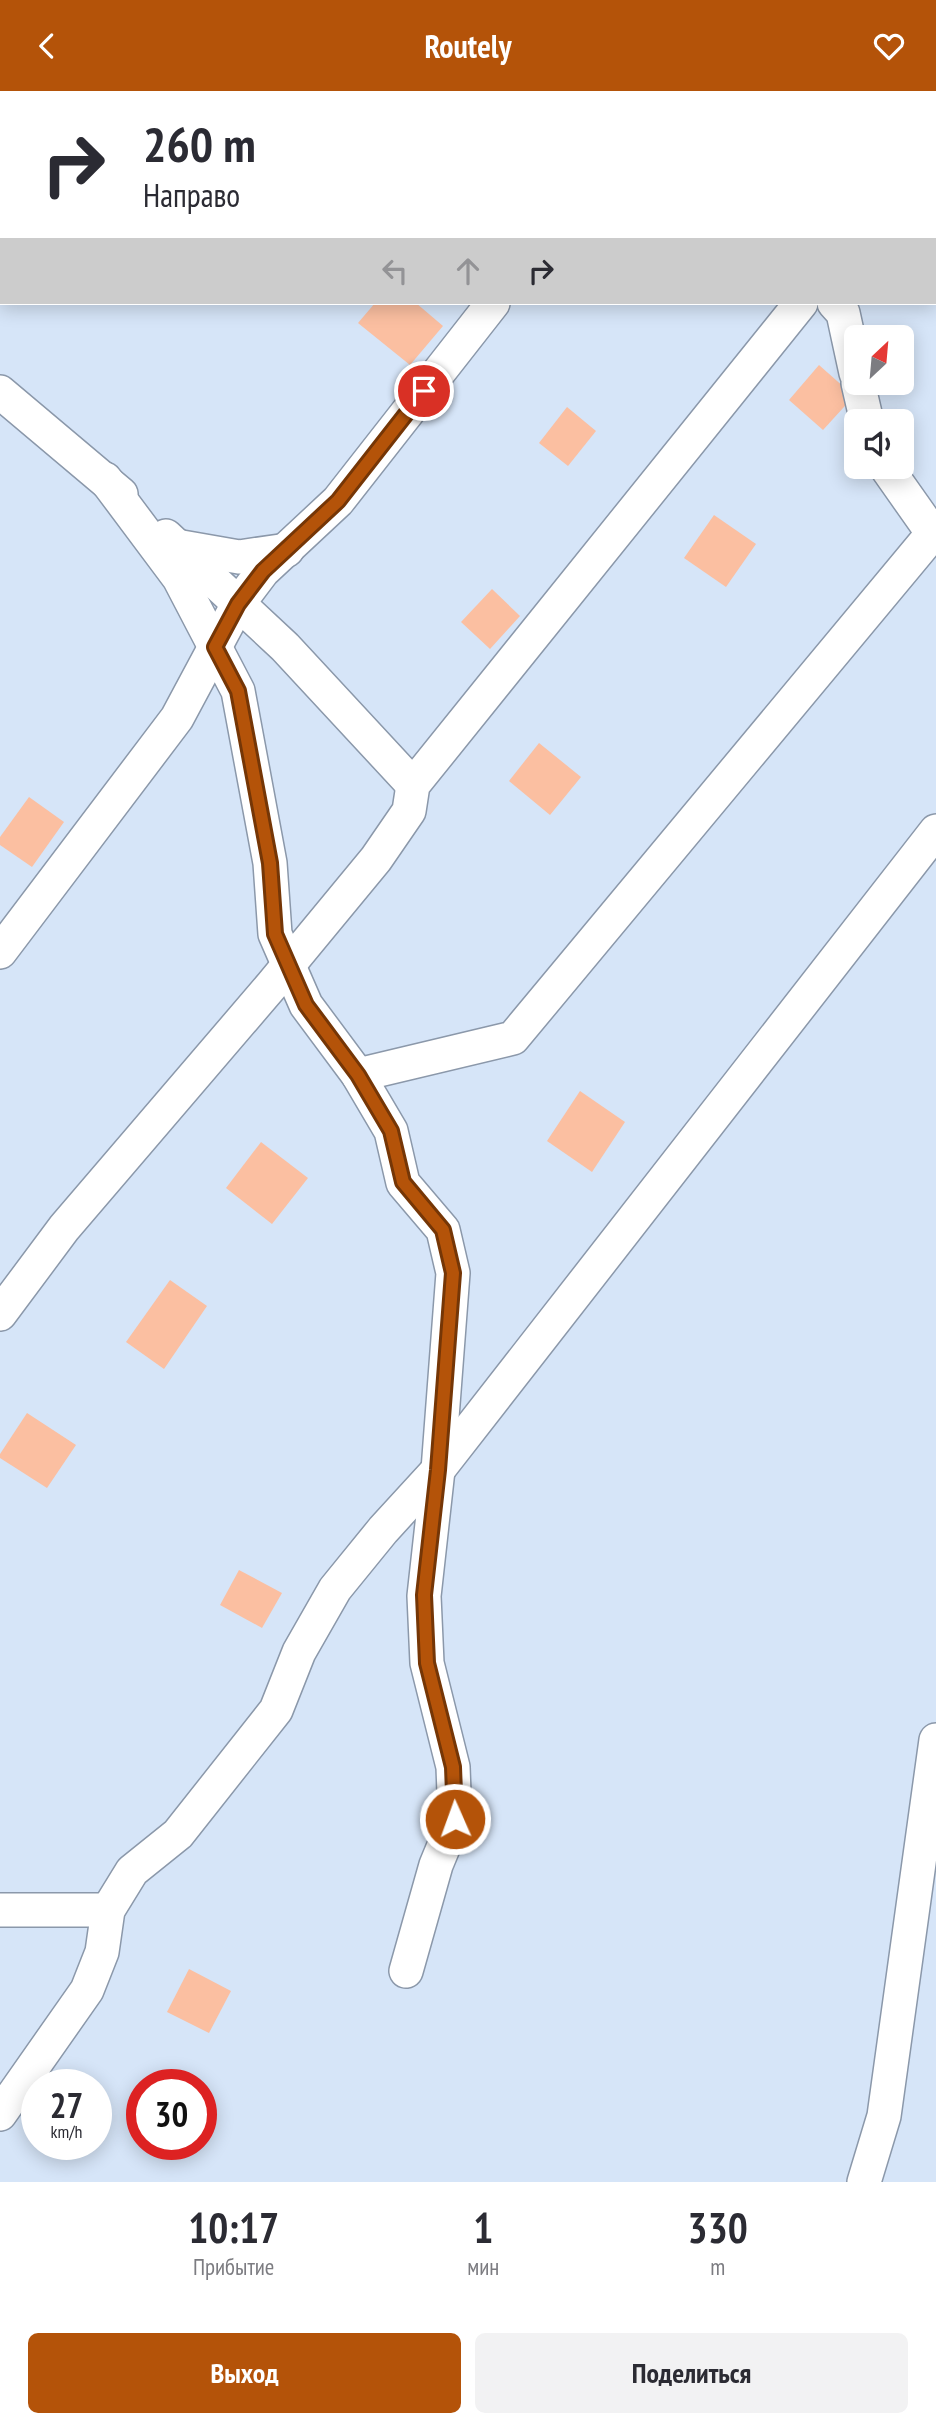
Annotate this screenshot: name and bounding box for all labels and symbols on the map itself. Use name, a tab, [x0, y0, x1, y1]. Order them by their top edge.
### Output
north arrow	[844, 325, 914, 395]
pin	[394, 361, 454, 421]
position arrow	[418, 1782, 492, 1856]
speed limit sign: 30	[126, 2069, 217, 2160]

